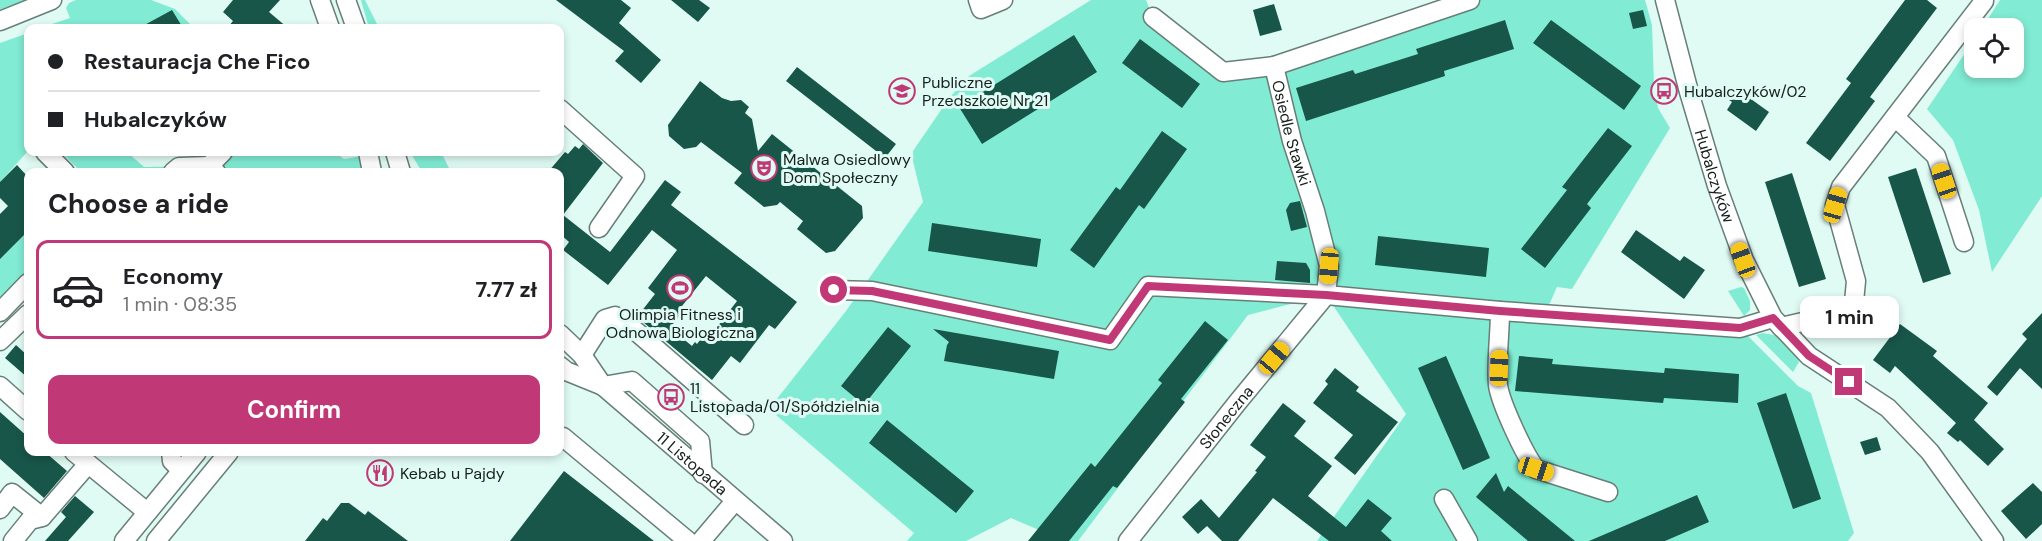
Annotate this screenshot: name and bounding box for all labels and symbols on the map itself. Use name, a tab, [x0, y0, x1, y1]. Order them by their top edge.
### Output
place label: Publiczne Przedszkole Nr 21	[922, 72, 1048, 111]
school or university icon: Publiczne Przedszkole Nr 21	[887, 76, 917, 106]
bus stop icon: Hubalczyków/02	[1649, 76, 1679, 106]
street label: Osiedle Stawki	[1267, 78, 1316, 188]
place label: Hubalczyków/02	[1684, 81, 1807, 102]
street label: Hubalczyków	[1690, 127, 1739, 226]
place label: Malwa Osiedlowy Dom Społeczny	[783, 149, 911, 188]
theatre icon: Malwa Osiedlowy Dom Społeczny	[749, 153, 779, 183]
car	[1930, 161, 1958, 201]
car	[1821, 185, 1849, 225]
car	[1728, 240, 1758, 280]
car	[1318, 247, 1340, 285]
sports icon: Olimpia Fitness i Odnowa Biologiczna	[665, 273, 695, 303]
route start	[820, 276, 847, 303]
callout: 1 min	[1800, 295, 1898, 337]
place label: Olimpia Fitness i Odnowa Biologiczna	[606, 304, 754, 343]
car	[1256, 338, 1292, 378]
car	[1489, 350, 1509, 386]
route end	[1835, 368, 1862, 395]
place label: 11 Listopada/01/Spółdzielnia	[690, 378, 880, 417]
street label: Słoneczna	[1195, 381, 1258, 453]
bus stop icon: 11 Listopada/01/Spółdzielnia	[656, 382, 686, 412]
street label: 11 Listopada	[652, 427, 732, 500]
car	[1516, 455, 1556, 483]
restaurant icon: Kebab u Pajdy	[365, 458, 395, 488]
place label: Kebab u Pajdy	[400, 463, 505, 484]

